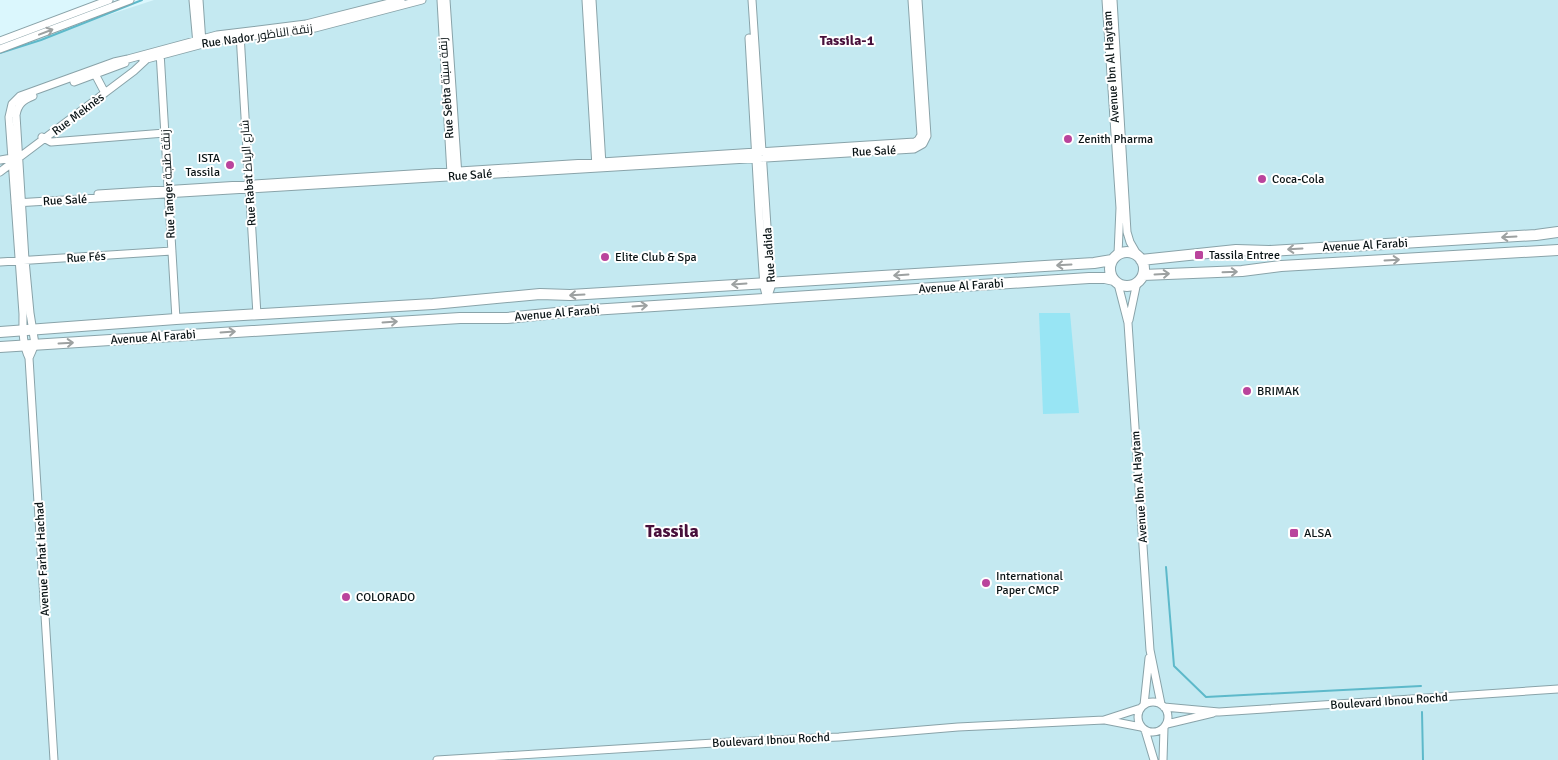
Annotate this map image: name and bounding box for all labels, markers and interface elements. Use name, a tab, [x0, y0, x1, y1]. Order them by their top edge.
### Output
street label: Avenue Ibn Al Haytam	[1100, 10, 1123, 123]
street label: Rue Nador زنقة الناظور	[200, 21, 314, 52]
one-way arrow	[37, 27, 53, 36]
district label: Tassila-1	[820, 32, 875, 49]
street label: Rue Sebta زنقة سبتة	[435, 37, 458, 139]
street label: Rue Meknès	[49, 90, 107, 139]
street label: Rue Rabat شارع الرباط	[237, 119, 260, 227]
street label: Rue Tanger زنقة طنجة	[158, 129, 179, 239]
place label: Zenith Pharma	[1078, 132, 1153, 147]
marker: Zenith Pharma	[1062, 133, 1074, 145]
street label: Rue Salé	[852, 143, 897, 160]
place label: ISTA Tassila	[185, 151, 221, 180]
marker: ISTA Tassila	[224, 159, 236, 171]
street label: Rue Salé	[447, 166, 493, 185]
place label: Coca-Cola	[1272, 172, 1324, 187]
marker: Coca-Cola	[1256, 173, 1268, 185]
street label: Rue Salé	[43, 192, 88, 209]
street label: Rue Jadida	[760, 227, 779, 283]
one-way arrow	[1502, 232, 1518, 241]
street label: Avenue Al Farabi	[1322, 236, 1408, 255]
one-way arrow	[1287, 245, 1303, 254]
place label: Tassila Entree	[1209, 248, 1280, 263]
street label: Rue Fés	[66, 249, 106, 266]
marker: Tassila Entree	[1193, 249, 1205, 261]
place label: Elite Club & Spa	[615, 250, 697, 265]
marker: Elite Club & Spa	[599, 251, 611, 263]
one-way arrow	[1383, 255, 1399, 264]
one-way arrow	[1056, 261, 1072, 270]
one-way arrow	[1222, 267, 1238, 276]
one-way arrow	[1154, 269, 1170, 278]
one-way arrow	[894, 270, 910, 280]
street label: Avenue Al Farabi	[918, 276, 1004, 297]
one-way arrow	[731, 280, 747, 289]
one-way arrow	[569, 290, 585, 299]
street label: Avenue Al Farabi	[514, 302, 600, 325]
one-way arrow	[631, 302, 647, 311]
one-way arrow	[382, 318, 398, 327]
street label: Avenue Al Farabi	[110, 327, 196, 348]
one-way arrow	[220, 328, 236, 337]
one-way arrow	[58, 338, 74, 347]
place label: BRIMAK	[1257, 384, 1299, 399]
marker: BRIMAK	[1241, 385, 1253, 397]
street label: Avenue Ibn Al Haytam	[1128, 430, 1151, 543]
street label: Avenue Farhat Hachad	[32, 501, 53, 617]
district label: Tassila	[645, 520, 699, 542]
place label: ALSA	[1304, 526, 1332, 541]
marker: ALSA	[1288, 527, 1300, 539]
place label: International Paper CMCP	[996, 569, 1063, 598]
marker: International Paper CMCP	[980, 577, 992, 589]
place label: COLORADO	[356, 590, 415, 605]
marker: COLORADO	[340, 591, 352, 603]
street label: Boulevard Ibnou Rochd	[1330, 690, 1448, 713]
street label: Boulevard Ibnou Rochd	[712, 730, 830, 751]

